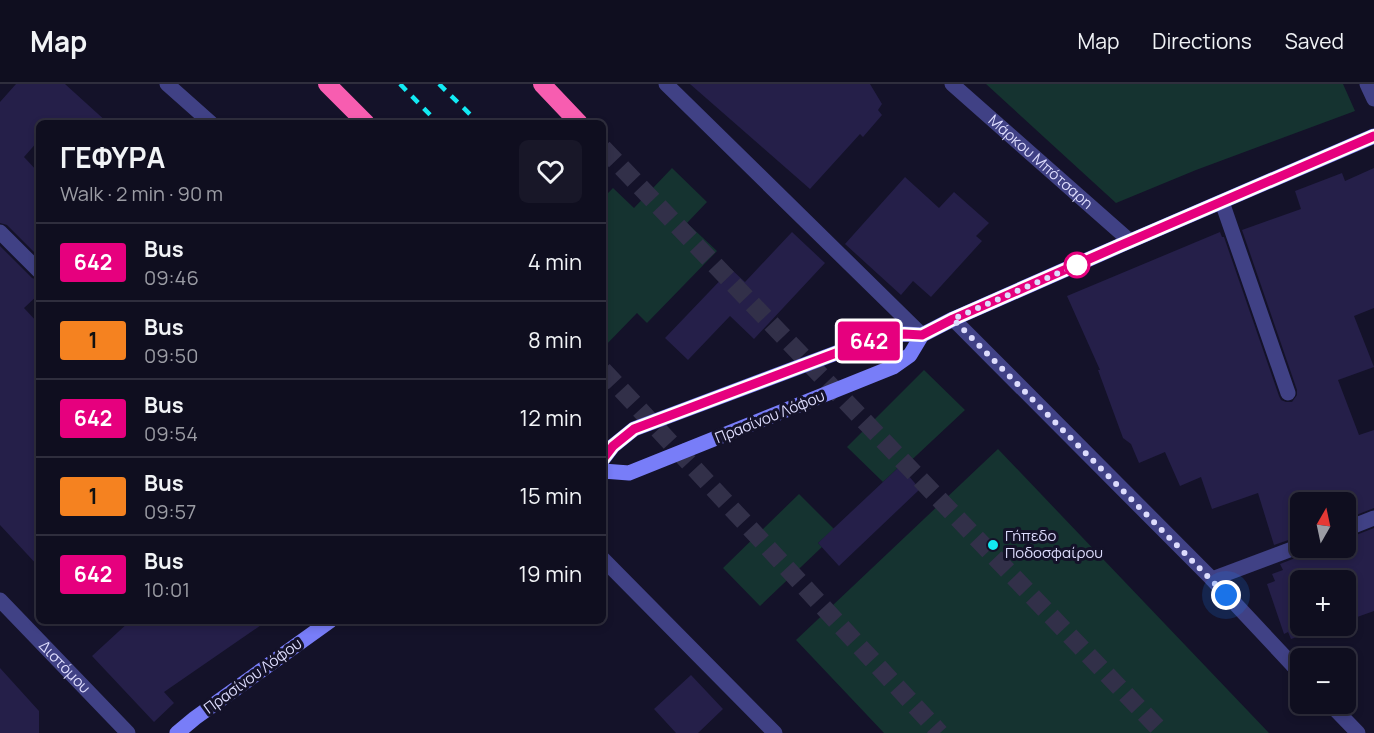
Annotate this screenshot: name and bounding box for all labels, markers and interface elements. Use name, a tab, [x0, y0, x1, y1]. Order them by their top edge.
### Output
text: Map	[30, 22, 87, 60]
text: Map	[1078, 27, 1119, 55]
text: Directions	[1152, 27, 1252, 55]
text: Saved	[1285, 27, 1344, 55]
street label: Μάρκου Μπότσαρη	[984, 110, 1098, 214]
text: ΓΕΦΥΡΑ	[60, 138, 165, 176]
button: heart	[519, 140, 582, 203]
text: Walk · 2 min · 90 m	[60, 180, 223, 207]
text: Bus	[144, 234, 184, 264]
text: 4 min	[528, 247, 582, 277]
text: 642	[74, 248, 112, 276]
unlabelled marker	[1064, 252, 1090, 278]
text: 09:46	[144, 264, 199, 291]
text: Bus	[144, 312, 184, 342]
line badge: 642	[834, 322, 904, 360]
text: 8 min	[528, 325, 582, 355]
text: 1	[88, 326, 98, 354]
text: 642	[850, 327, 888, 355]
text: 09:50	[144, 342, 198, 369]
street label: Πρασίνου Λόφου	[712, 385, 828, 448]
text: Bus	[144, 390, 184, 420]
text: 12 min	[520, 403, 582, 433]
text: 642	[74, 404, 112, 432]
text: 09:54	[144, 420, 198, 447]
text: Bus	[144, 468, 184, 498]
text: 15 min	[519, 481, 582, 511]
text: 1	[88, 482, 98, 510]
north arrow	[1290, 492, 1356, 558]
map controls	[1290, 492, 1356, 714]
text: 09:57	[144, 498, 196, 525]
place label: Γήπεδο Ποδοσφαίρου	[1005, 525, 1103, 563]
marker: Γήπεδο Ποδοσφαίρου	[986, 538, 1000, 552]
text: Bus	[144, 546, 184, 576]
text: 19 min	[519, 559, 582, 589]
text: 642	[74, 560, 112, 588]
button: +	[1290, 570, 1356, 636]
text: 10:01	[144, 576, 190, 603]
your location	[1211, 580, 1241, 610]
street label: Πρασίνου Λόφου	[199, 633, 306, 718]
street label: Διστόμου	[34, 636, 95, 698]
button: −	[1290, 648, 1356, 714]

